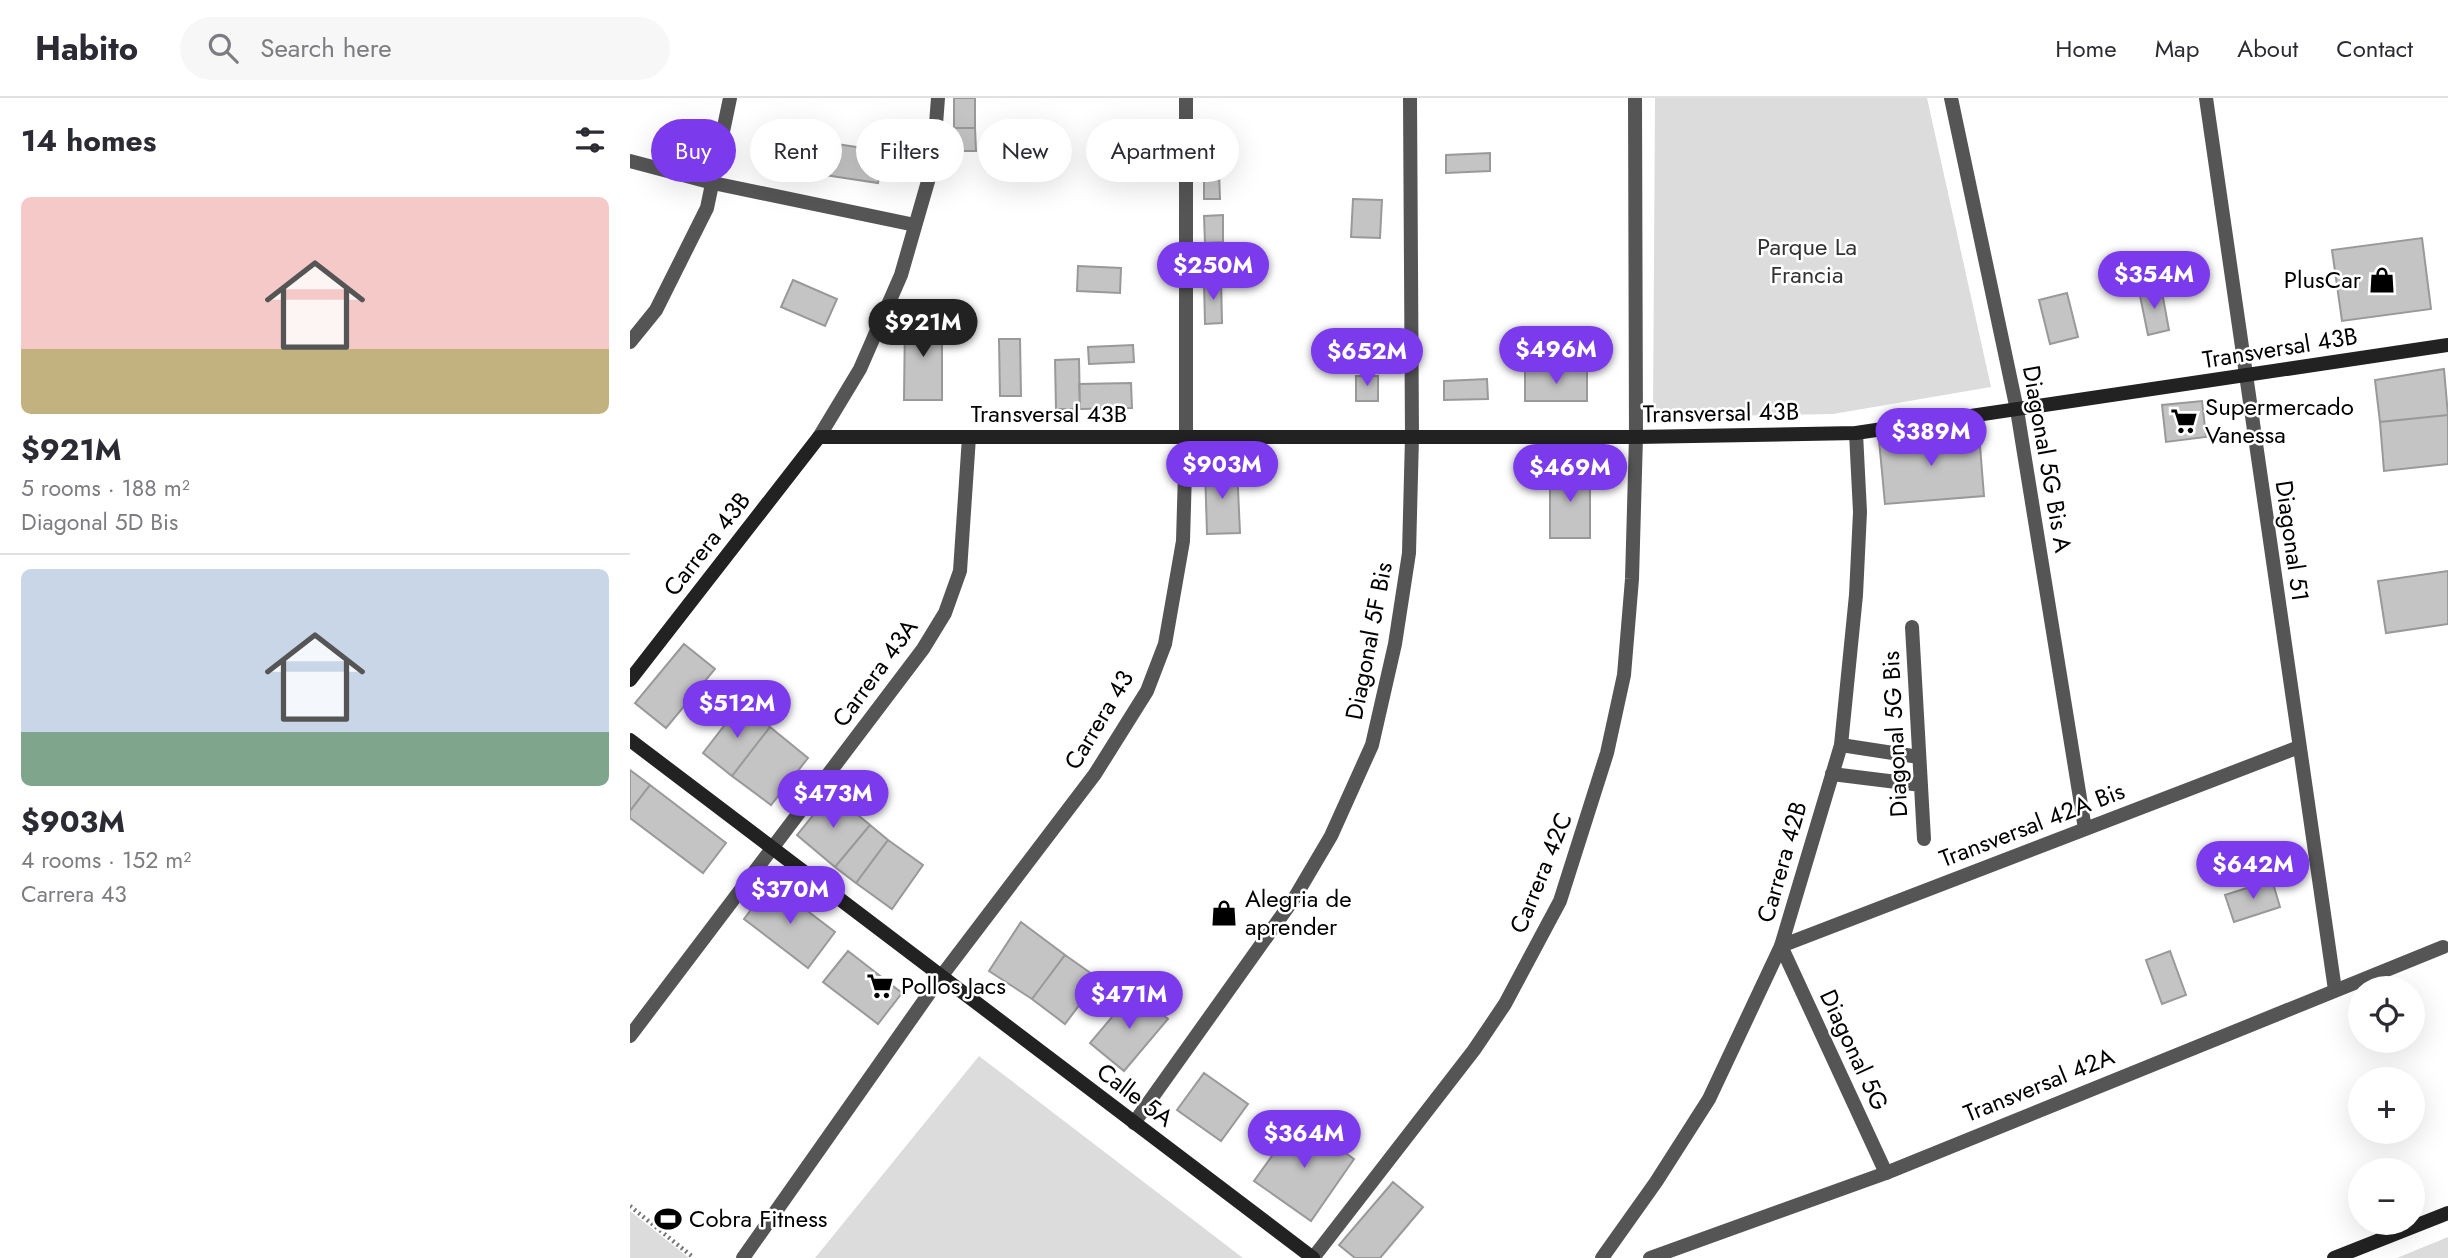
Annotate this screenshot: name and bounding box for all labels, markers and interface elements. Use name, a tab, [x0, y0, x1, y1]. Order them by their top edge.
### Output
search box	[180, 17, 670, 80]
text: Habito	[35, 25, 138, 72]
icon: search	[204, 29, 242, 67]
text: Search here	[260, 29, 392, 67]
text: Home	[2055, 31, 2117, 66]
text: Map	[2155, 31, 2199, 66]
text: About	[2237, 31, 2298, 66]
text: Contact	[2336, 31, 2413, 66]
text: 14 homes	[21, 119, 156, 162]
chip: Buy	[651, 119, 736, 182]
chip: Rent	[750, 119, 842, 182]
chip: Filters	[856, 119, 964, 182]
chip: New	[978, 119, 1072, 182]
chip: Apartment	[1086, 119, 1239, 182]
icon: filters	[571, 121, 609, 159]
park label: Parque La Francia	[1757, 229, 1857, 292]
icon: home	[252, 242, 378, 368]
pin: $250M	[1164, 242, 1262, 302]
text: $250M	[1173, 248, 1253, 282]
pin: $354M	[2105, 252, 2203, 311]
text: $354M	[2114, 257, 2194, 291]
place label: PlusCar	[2284, 262, 2362, 297]
shop icon: PlusCar	[2367, 265, 2397, 295]
pin: $921M	[874, 300, 972, 359]
text: $921M	[885, 305, 961, 339]
street label: Transversal 43B	[2200, 318, 2360, 377]
pin: $496M	[1507, 327, 1605, 386]
pin: $652M	[1318, 328, 1416, 388]
text: $496M	[1515, 332, 1597, 366]
text: $652M	[1327, 334, 1407, 368]
street label: Diagonal 5G Bis A	[2014, 363, 2081, 555]
place label: Supermercado Vanessa	[2205, 389, 2354, 452]
street label: Transversal 43B	[1643, 394, 1799, 431]
street label: Transversal 43B	[971, 396, 1127, 431]
supermarket icon: Supermercado Vanessa	[2169, 406, 2199, 436]
pin: $389M	[1882, 408, 1980, 468]
text: $389M	[1892, 414, 1970, 448]
text: $921M	[21, 428, 121, 471]
pin: $903M	[1173, 442, 1271, 501]
pin: $469M	[1521, 444, 1619, 504]
text: $903M	[1182, 447, 1262, 481]
text: $469M	[1529, 450, 1611, 484]
text: 5 rooms · 188 m²	[21, 471, 190, 505]
street label: Diagonal 51	[2267, 478, 2318, 604]
street label: Carrera 43B	[655, 484, 759, 603]
text: Diagonal 5D Bis	[21, 505, 178, 539]
street label: Diagonal 5F Bis	[1336, 559, 1401, 723]
street label: Carrera 43A	[823, 611, 926, 734]
icon: home	[252, 614, 378, 740]
street label: Diagonal 5G Bis	[1873, 650, 1916, 818]
street label: Carrera 43	[1055, 663, 1142, 776]
pin: $512M	[688, 680, 786, 740]
text: $512M	[699, 686, 775, 720]
pin: $473M	[784, 770, 882, 830]
street label: Transversal 42A Bis	[1934, 773, 2130, 876]
text: $473M	[793, 776, 873, 810]
street label: Carrera 42B	[1748, 797, 1815, 927]
text: $903M	[21, 800, 125, 843]
street label: Carrera 42C	[1500, 807, 1581, 938]
pin: $642M	[2204, 842, 2302, 901]
text: 4 rooms · 152 m²	[21, 843, 191, 877]
text: $642M	[2212, 847, 2294, 881]
pin: $370M	[741, 866, 839, 926]
text: $370M	[751, 872, 829, 906]
text: Carrera 43	[21, 877, 127, 911]
place label: Alegria de aprender	[1245, 881, 1352, 944]
shop icon: Alegria de aprender	[1209, 898, 1239, 928]
place label: Pollos Jacs	[901, 968, 1006, 1003]
supermarket icon: Pollos Jacs	[865, 971, 895, 1001]
pin: $471M	[1080, 972, 1178, 1031]
map controls	[2348, 976, 2425, 1235]
button: locate	[2348, 976, 2425, 1053]
text: $471M	[1091, 977, 1167, 1011]
street label: Diagonal 5G	[1811, 984, 1898, 1116]
street label: Transversal 42A	[1958, 1038, 2119, 1131]
street label: Calle 5A	[1090, 1054, 1181, 1135]
button: +	[2348, 1067, 2425, 1144]
pin: $364M	[1255, 1110, 1353, 1170]
text: $364M	[1264, 1116, 1344, 1150]
button: −	[2348, 1158, 2425, 1235]
place label: Cobra Fitness	[689, 1201, 828, 1236]
sports icon: Cobra Fitness	[653, 1204, 683, 1234]

